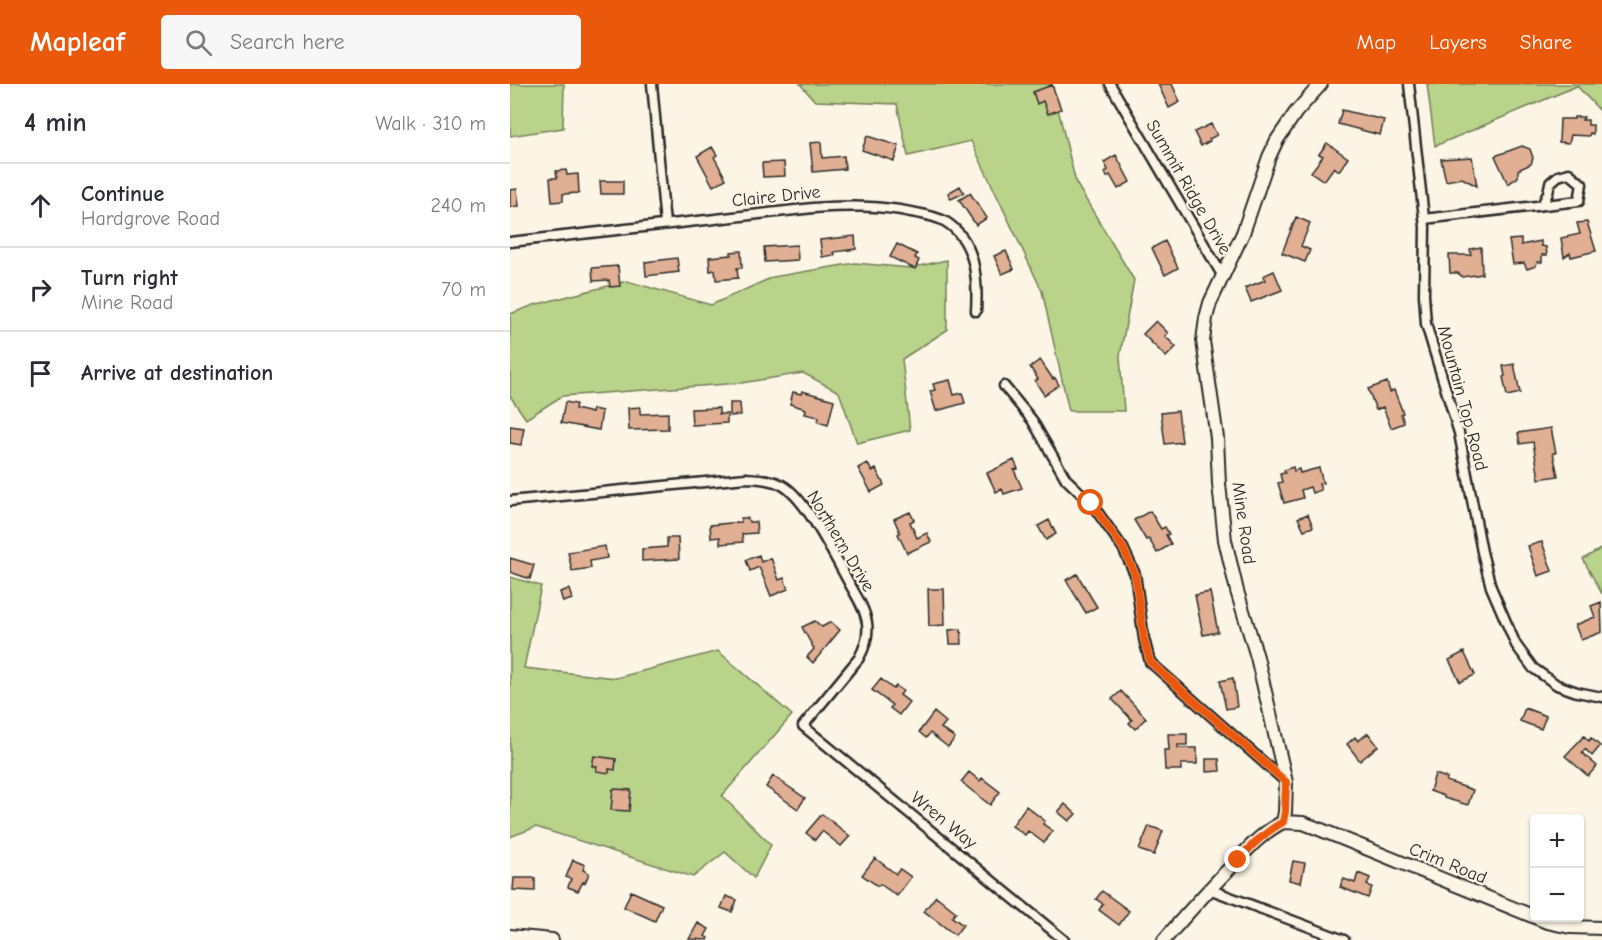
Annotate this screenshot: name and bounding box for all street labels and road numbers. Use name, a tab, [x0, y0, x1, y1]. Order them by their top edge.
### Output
street label: Summit Ridge Drive	[1142, 116, 1236, 258]
street label: Claire Drive	[731, 181, 821, 212]
street label: Mountain Top Road	[1433, 323, 1492, 473]
street label: Mine Road	[1227, 481, 1260, 566]
street label: Northern Drive	[802, 487, 879, 596]
street label: Wren Way	[906, 787, 982, 854]
street label: Crim Road	[1406, 838, 1490, 889]

